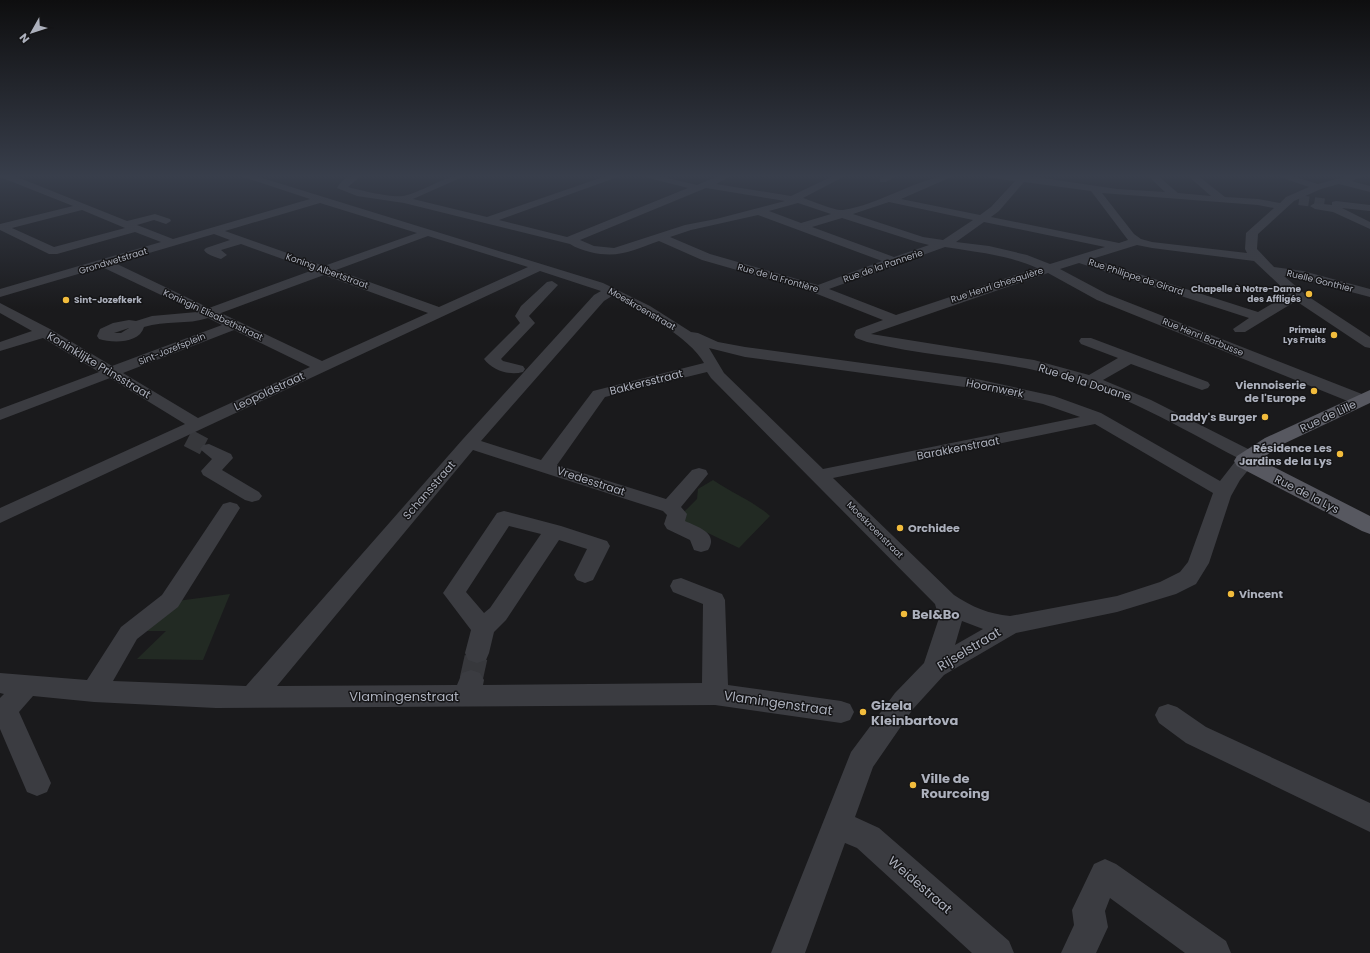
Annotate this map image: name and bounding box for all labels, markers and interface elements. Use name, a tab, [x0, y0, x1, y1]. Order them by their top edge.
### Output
north arrow	[12, 12, 52, 52]
text: N	[15, 30, 33, 47]
street label: Grondwetstraat	[77, 245, 149, 277]
street label: Rue de la Pannerie	[842, 247, 925, 285]
street label: Koning Albertstraat	[284, 251, 370, 291]
street label: Rue Philippe de Girard	[1087, 256, 1185, 298]
street label: Rue de la Frontière	[736, 261, 820, 295]
street label: Rue Henri Ghesquière	[949, 264, 1045, 306]
street label: Ruelle Gonthier	[1286, 267, 1355, 295]
place label: Chapelle à Notre-Dame des Affligés	[1191, 283, 1301, 305]
street label: Moeskroenstraat	[606, 285, 678, 333]
street label: Koningin Elisabethstraat	[161, 287, 265, 343]
marker: Chapelle à Notre-Dame des Affligés	[1304, 289, 1314, 299]
place label: Sint-Jozefkerk	[74, 294, 142, 306]
marker: Sint-Jozefkerk	[61, 295, 71, 305]
street label: Rue Henri Barbusse	[1161, 315, 1246, 359]
place label: Primeur Lys Fruits	[1283, 324, 1326, 346]
street label: Koninklijke Prinsstraat	[44, 328, 154, 402]
street label: Sint-Jozefsplein	[137, 330, 207, 368]
marker: Primeur Lys Fruits	[1329, 330, 1339, 340]
street label: Rue de la Douane	[1036, 359, 1134, 405]
street label: Bakkersstraat	[608, 365, 684, 399]
street label: Leopoldstraat	[231, 368, 307, 414]
street label: Hoornwerk	[965, 375, 1026, 401]
place label: Viennoiserie de l'Europe	[1235, 377, 1306, 406]
marker: Viennoiserie de l'Europe	[1309, 386, 1319, 396]
street label: Rue de Lille	[1297, 396, 1359, 436]
place label: Daddy's Burger	[1170, 409, 1257, 425]
marker: Daddy's Burger	[1260, 412, 1270, 422]
street label: Barakkenstraat	[915, 432, 1001, 464]
place label: Résidence Les Jardins de la Lys	[1239, 440, 1332, 469]
marker: Résidence Les Jardins de la Lys	[1335, 449, 1345, 459]
street label: Schansstraat	[399, 457, 459, 523]
street label: Vredesstraat	[555, 462, 627, 500]
street label: Rue de la Lys	[1272, 471, 1342, 517]
street label: Moeskroenstraat	[844, 499, 906, 561]
place label: Orchidee	[908, 520, 960, 536]
marker: Orchidee	[895, 523, 905, 533]
place label: Vincent	[1239, 586, 1284, 602]
marker: Vincent	[1226, 589, 1236, 599]
place label: Bel&Bo	[912, 605, 960, 624]
marker: Bel&Bo	[899, 609, 909, 619]
street label: Rijselstraat	[934, 622, 1005, 675]
street label: Vlamingenstraat	[722, 686, 834, 720]
street label: Vlamingenstraat	[349, 687, 459, 706]
place label: Gizela Kleinbartova	[871, 696, 958, 730]
marker: Gizela Kleinbartova	[858, 707, 868, 717]
place label: Ville de Rourcoing	[921, 769, 990, 803]
marker: Ville de Rourcoing	[908, 780, 918, 790]
street label: Weidestraat	[884, 852, 956, 918]

